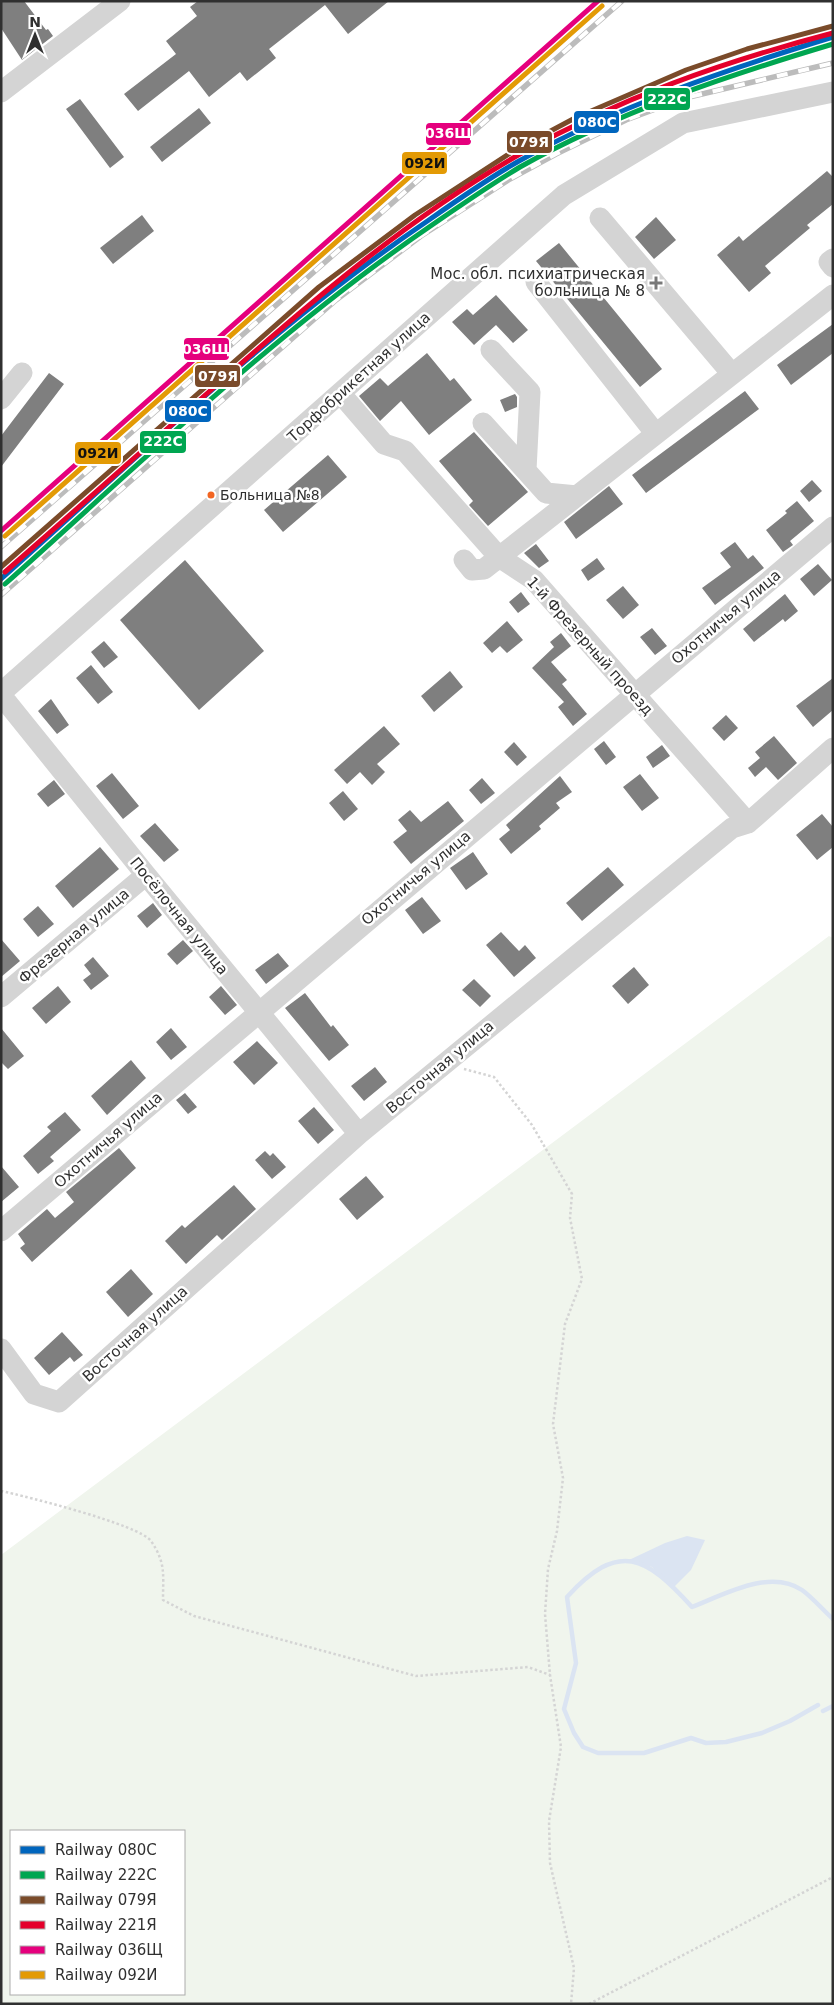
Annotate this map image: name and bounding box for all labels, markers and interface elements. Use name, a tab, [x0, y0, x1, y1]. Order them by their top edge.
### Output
north arrow	[10, 10, 60, 60]
text: N	[29, 14, 41, 30]
line badge: 222С	[643, 87, 691, 111]
text: 222С	[647, 91, 687, 107]
line badge: 080С	[573, 110, 620, 134]
text: 080С	[577, 114, 617, 130]
line badge: 036Щ	[425, 122, 472, 146]
text: 036Щ	[425, 125, 473, 141]
line badge: 079Я	[506, 130, 553, 154]
text: 079Я	[509, 134, 549, 150]
line badge: 092И	[401, 151, 448, 175]
text: 092И	[405, 155, 445, 171]
place label: Мос. обл. психиатрическая больница № 8	[430, 265, 645, 300]
marker: Мос. обл. психиатрическая больница № 8	[649, 276, 663, 290]
street label: Торфобрикетная улица	[283, 308, 434, 447]
line badge: 036Щ	[183, 337, 230, 361]
text: 036Щ	[182, 341, 230, 357]
line badge: 079Я	[194, 364, 241, 388]
text: 079Я	[198, 368, 238, 384]
line badge: 080С	[164, 399, 212, 423]
text: 080С	[168, 403, 208, 419]
line badge: 222С	[139, 430, 187, 454]
text: 222С	[143, 433, 183, 449]
line badge: 092И	[74, 441, 122, 465]
text: 092И	[78, 445, 118, 461]
place label: Больница №8	[220, 487, 320, 503]
marker: Больница №8	[206, 490, 216, 500]
street label: Охотничья улица	[668, 566, 784, 668]
street label: 1-й Фрезерный проезд	[523, 573, 657, 719]
street label: Охотничья улица	[358, 827, 474, 929]
street label: Посёлочная улица	[126, 854, 232, 978]
street label: Фрезерная улица	[15, 884, 133, 988]
street label: Восточная улица	[383, 1017, 497, 1117]
street label: Охотничья улица	[50, 1088, 166, 1192]
street label: Восточная улица	[79, 1282, 191, 1386]
legend	[10, 1830, 185, 1995]
text: Railway 080С	[55, 1841, 157, 1859]
text: Railway 222С	[55, 1866, 157, 1884]
text: Railway 079Я	[55, 1891, 157, 1909]
text: Railway 221Я	[55, 1916, 157, 1934]
text: Railway 036Щ	[55, 1941, 163, 1959]
text: Railway 092И	[55, 1966, 158, 1984]

